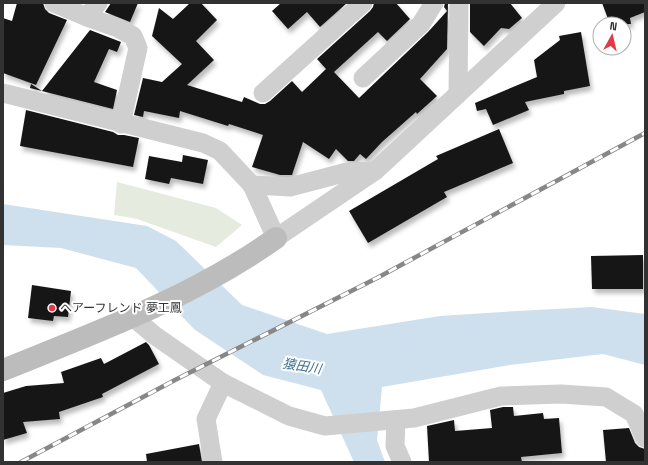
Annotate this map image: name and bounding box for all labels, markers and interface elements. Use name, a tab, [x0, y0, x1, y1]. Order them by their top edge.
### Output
north arrow	[592, 16, 632, 56]
text: N	[609, 19, 618, 34]
place label: ヘアーフレンド 夢工鳳	[60, 300, 182, 316]
marker: ヘアーフレンド 夢工鳳	[47, 303, 57, 313]
water label: 猿田川	[281, 355, 325, 378]

